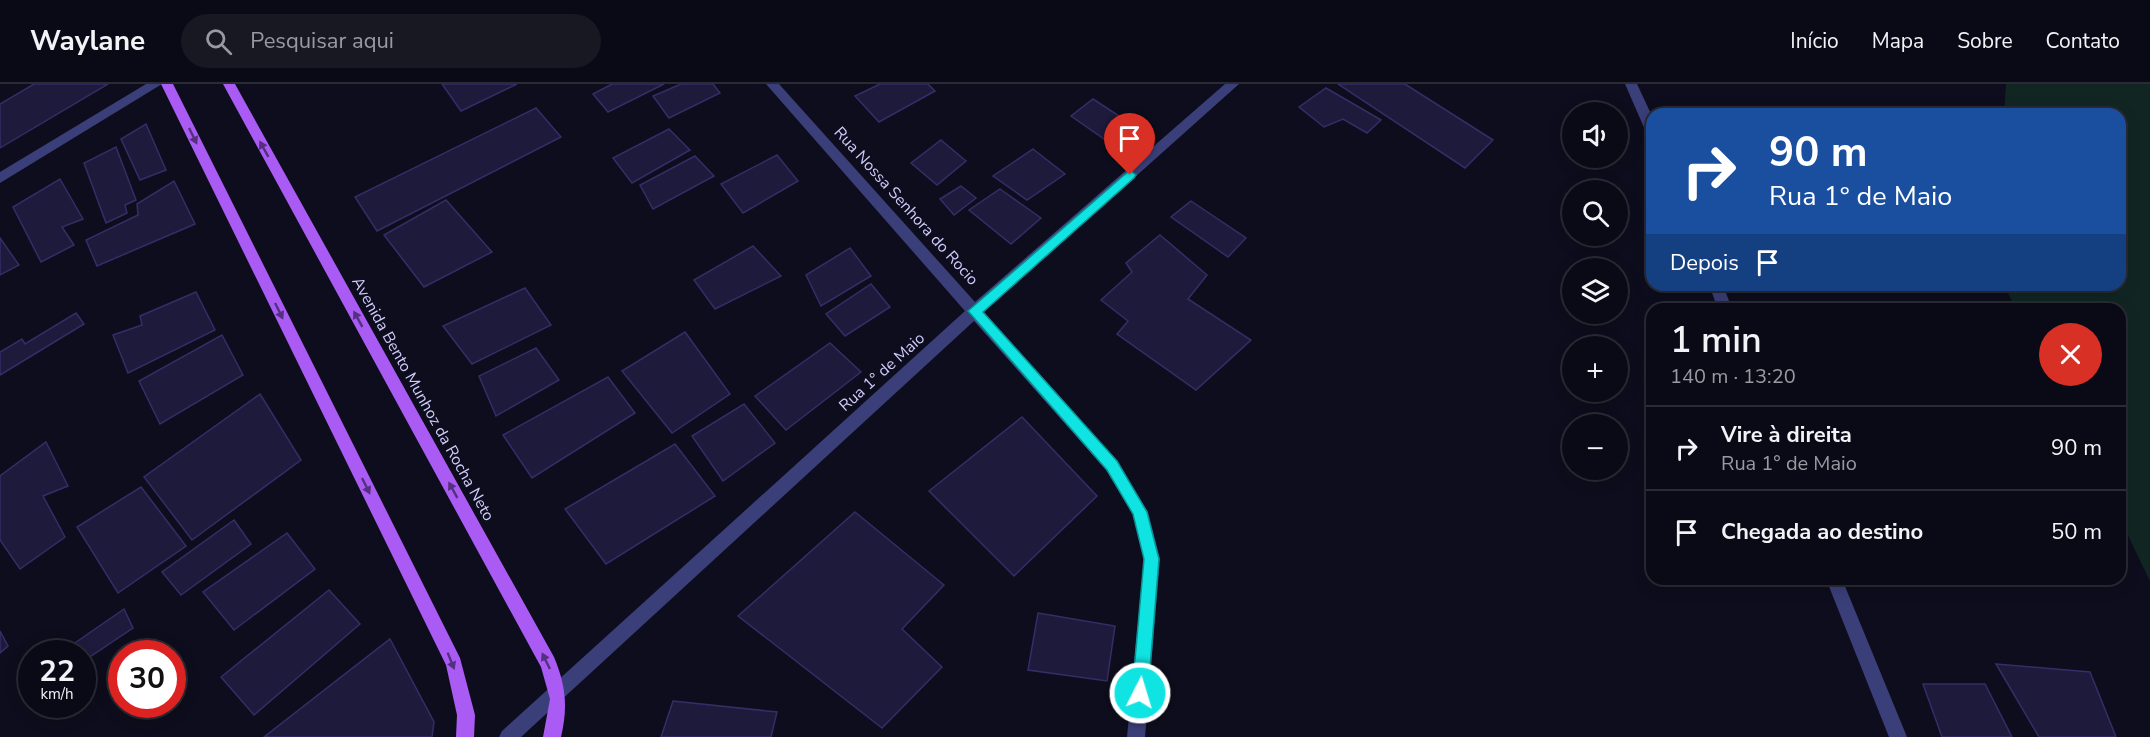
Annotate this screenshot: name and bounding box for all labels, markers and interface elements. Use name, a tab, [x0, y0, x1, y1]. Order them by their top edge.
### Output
search box	[181, 14, 601, 68]
text: Waylane	[30, 22, 145, 60]
icon: search	[202, 25, 235, 58]
text: Pesquisar aqui	[250, 26, 394, 56]
text: Início	[1790, 27, 1839, 55]
text: Mapa	[1872, 27, 1924, 55]
text: Sobre	[1957, 27, 2013, 55]
text: Contato	[2046, 27, 2120, 55]
map controls	[1562, 102, 1628, 480]
button: sound	[1562, 102, 1628, 168]
pin	[1104, 113, 1155, 175]
street label: Rua Nossa Senhora do Rocio	[829, 122, 983, 290]
icon: arrive	[1113, 122, 1146, 155]
text: 90 m	[1769, 124, 1868, 181]
one-way arrow	[188, 128, 198, 145]
icon: right	[1670, 132, 1748, 210]
one-way arrow	[259, 140, 269, 157]
text: Rua 1° de Maio	[1769, 178, 1952, 215]
button: search	[1562, 180, 1628, 246]
icon: arrive	[1751, 246, 1784, 279]
text: Depois	[1670, 248, 1739, 278]
button: layers	[1562, 258, 1628, 324]
street label: Avenida Bento Munhoz da Rocha Neto	[347, 273, 500, 525]
one-way arrow	[275, 303, 284, 320]
one-way arrow	[353, 311, 363, 328]
text: 1 min	[1670, 316, 1762, 365]
button: close	[2039, 323, 2102, 386]
street label: Rua 1° de Maio	[834, 327, 930, 417]
button: +	[1562, 336, 1628, 402]
text: 140 m · 13:20	[1670, 363, 1796, 390]
button: −	[1562, 414, 1628, 480]
text: Vire à direita	[1721, 420, 1852, 450]
icon: right	[1670, 432, 1703, 465]
text: 90 m	[2051, 433, 2102, 463]
text: Rua 1° de Maio	[1721, 450, 1857, 477]
one-way arrow	[361, 478, 370, 495]
one-way arrow	[447, 482, 458, 498]
icon: arrive	[1670, 516, 1703, 549]
text: Chegada ao destino	[1721, 517, 1923, 547]
text: 50 m	[2051, 517, 2102, 547]
speed limit sign: 30	[108, 640, 186, 718]
text: 22	[39, 651, 75, 692]
one-way arrow	[542, 652, 552, 670]
one-way arrow	[446, 653, 456, 671]
position arrow	[1108, 661, 1172, 725]
text: km/h	[40, 684, 74, 704]

